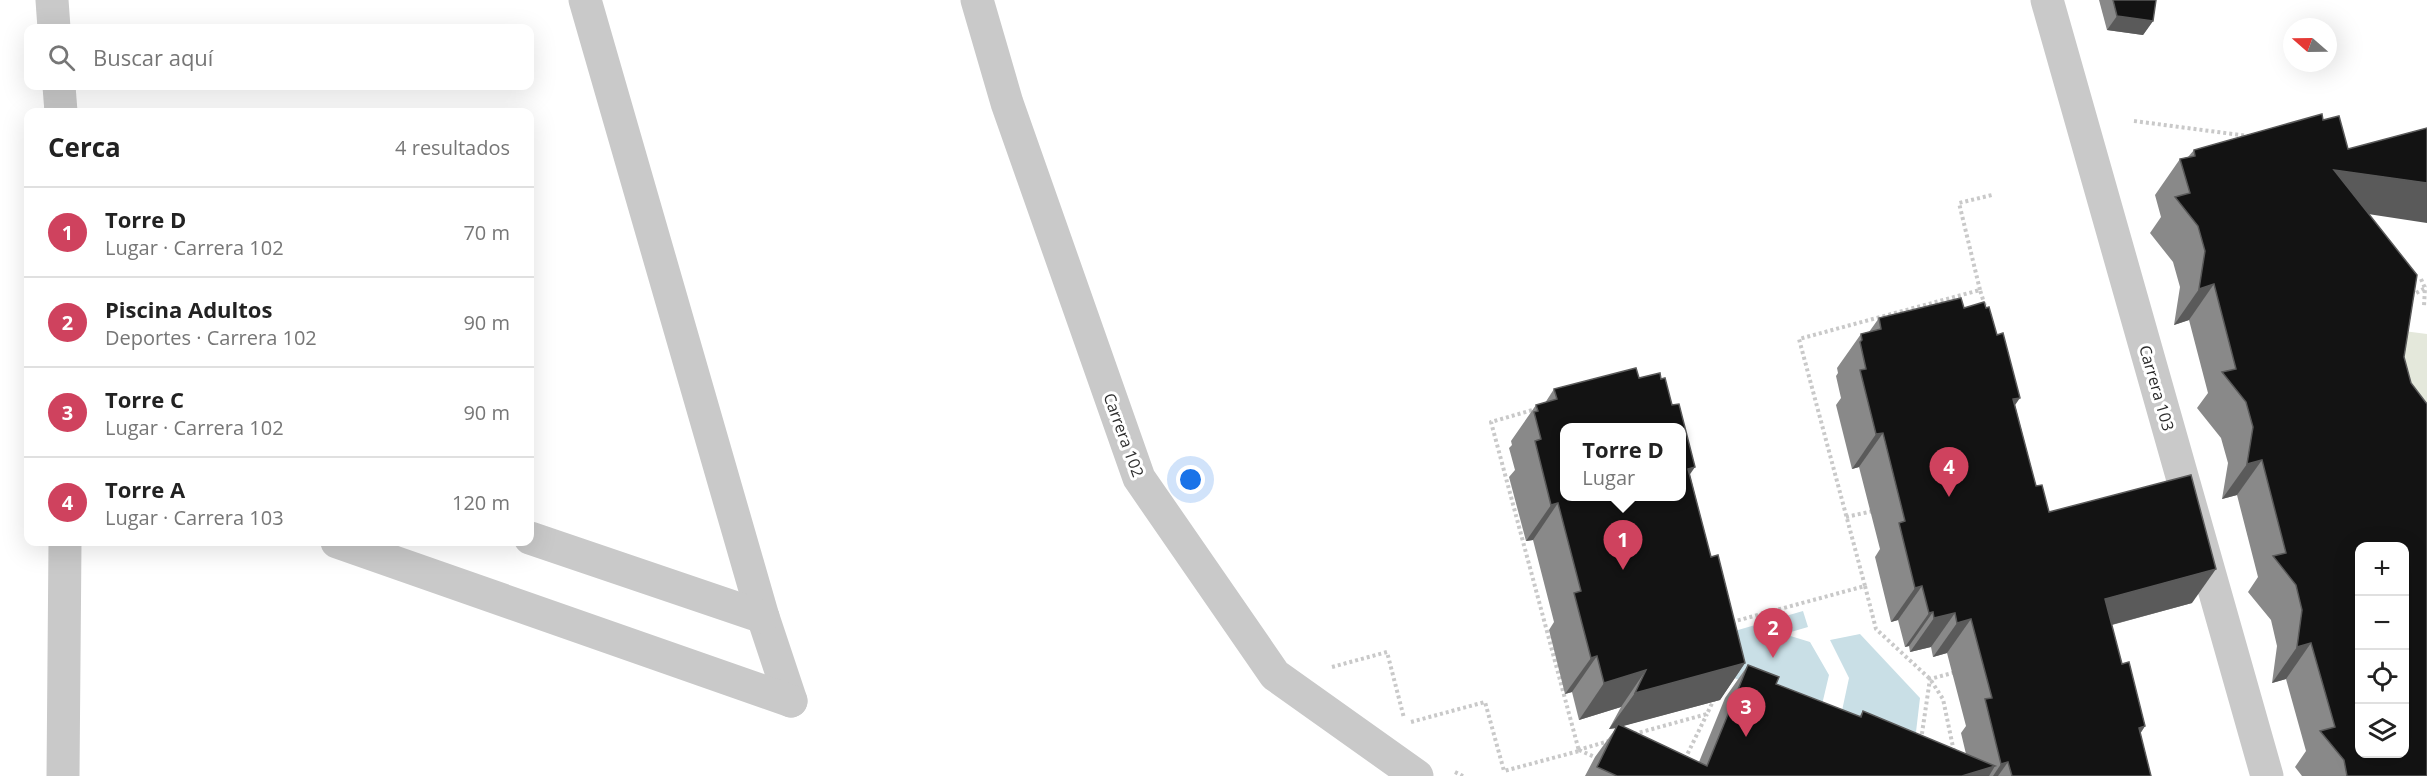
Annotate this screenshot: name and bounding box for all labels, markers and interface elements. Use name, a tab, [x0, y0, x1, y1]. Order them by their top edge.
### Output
north arrow	[2283, 18, 2337, 72]
search box	[24, 24, 534, 90]
icon: search	[45, 41, 78, 74]
text: Buscar aquí	[93, 42, 213, 72]
text: Cerca	[48, 129, 121, 165]
text: 4 resultados	[395, 134, 510, 161]
text: Torre D	[105, 204, 186, 234]
text: 1	[62, 219, 73, 246]
text: 70 m	[463, 219, 510, 246]
text: Lugar · Carrera 102	[105, 234, 284, 261]
text: Piscina Adultos	[105, 294, 272, 324]
text: 2	[62, 309, 73, 336]
text: 90 m	[463, 309, 510, 336]
text: Deportes · Carrera 102	[105, 324, 317, 351]
street label: Carrera 103	[2134, 343, 2180, 433]
text: Torre C	[105, 384, 184, 414]
street label: Carrera 102	[1099, 390, 1149, 480]
text: 3	[62, 399, 73, 426]
text: 90 m	[463, 399, 510, 426]
text: Lugar · Carrera 102	[105, 414, 284, 441]
popup	[1560, 423, 1686, 501]
text: Torre D	[1582, 434, 1664, 464]
pin: 4	[1930, 448, 1968, 497]
text: Lugar	[1582, 464, 1635, 491]
your location	[1176, 465, 1205, 494]
text: Torre A	[105, 474, 185, 504]
text: 4	[62, 489, 73, 516]
text: 120 m	[452, 489, 510, 516]
text: Lugar · Carrera 103	[105, 504, 284, 531]
pin: 1	[1604, 520, 1642, 570]
map controls	[2355, 542, 2409, 758]
button: +	[2355, 542, 2409, 596]
button: −	[2355, 596, 2409, 650]
pin: 2	[1754, 608, 1792, 658]
button: locate	[2355, 650, 2409, 704]
pin: 3	[1726, 688, 1766, 737]
button: layers	[2355, 704, 2409, 758]

